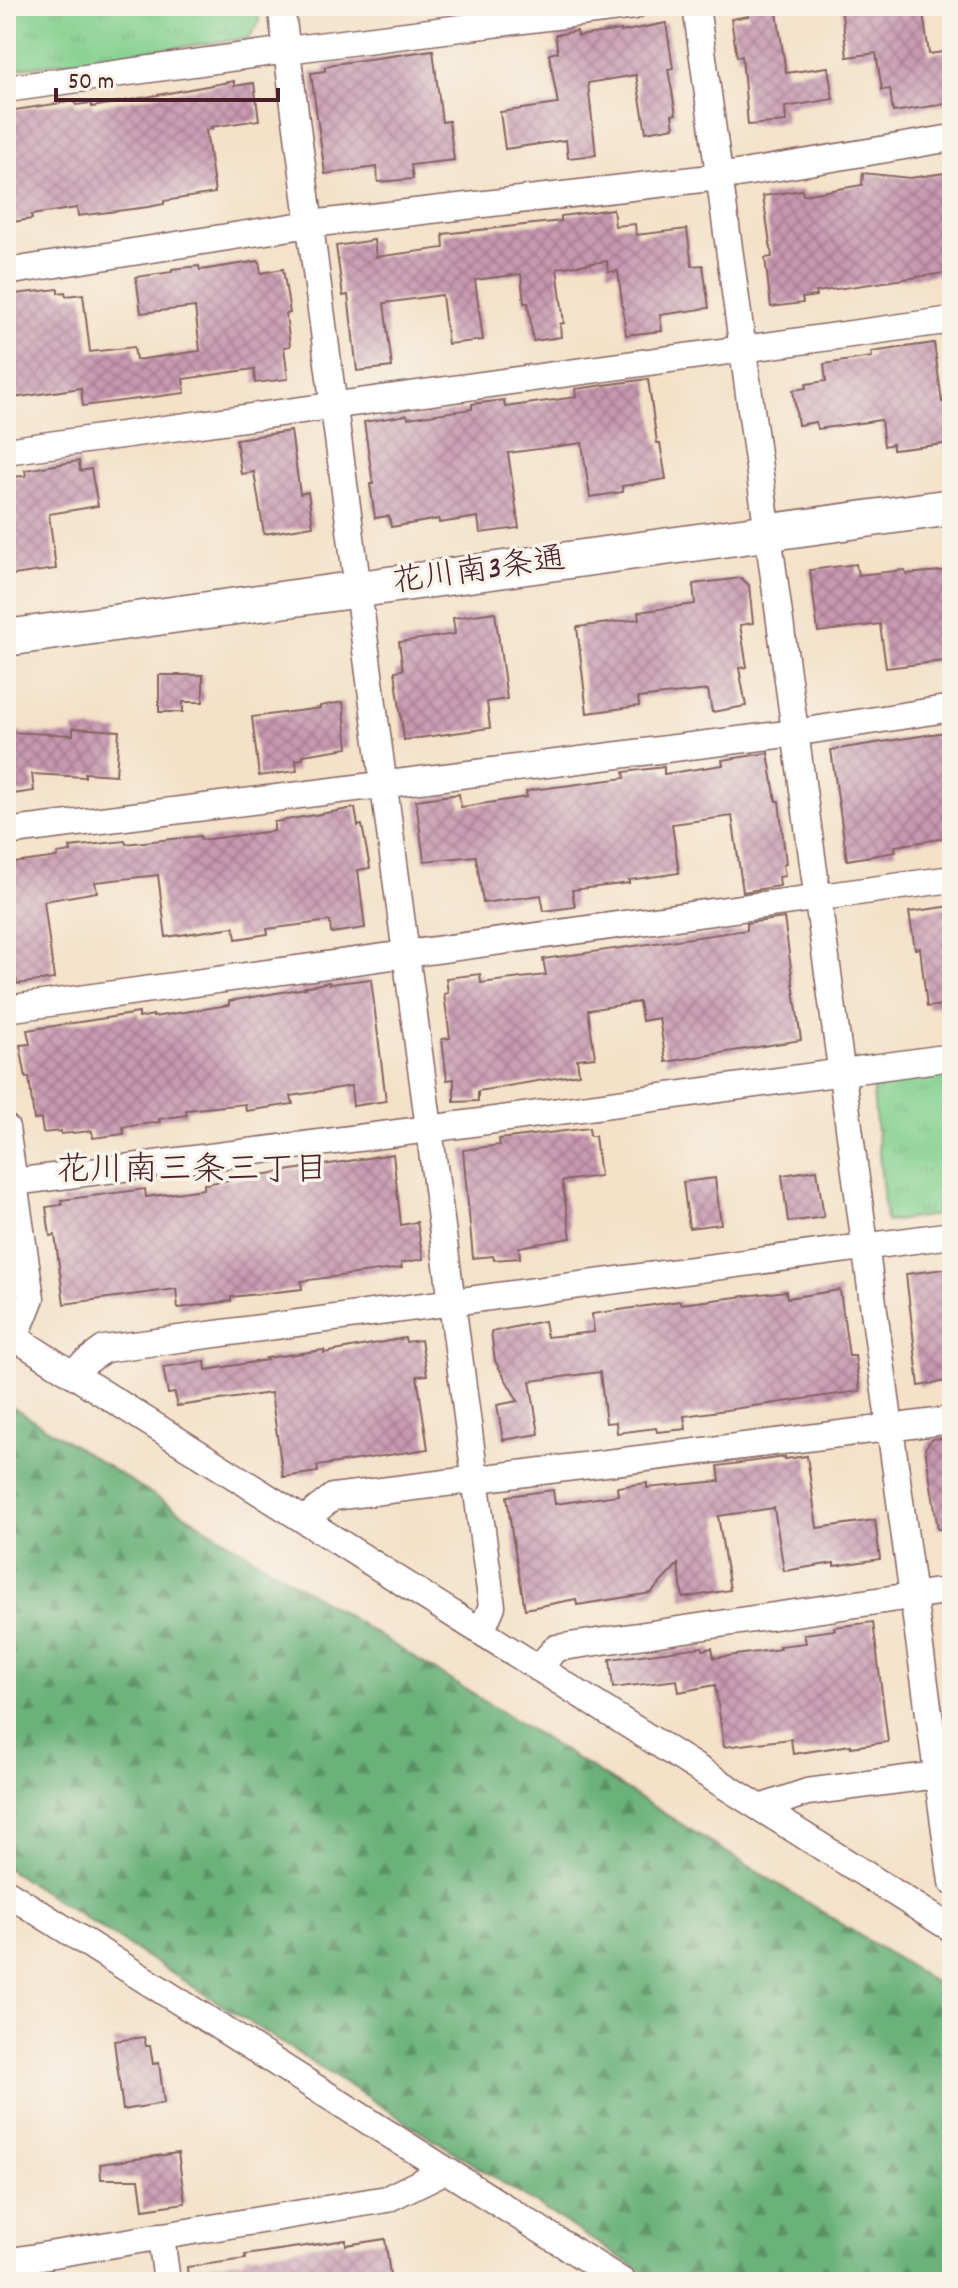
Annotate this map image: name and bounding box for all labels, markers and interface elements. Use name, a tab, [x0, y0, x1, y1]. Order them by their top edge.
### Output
scale bar	[56, 52, 278, 102]
text: 50 m	[68, 66, 114, 100]
street label: 花川南3条通	[390, 538, 568, 608]
district label: 花川南三条三丁目	[56, 1148, 328, 1197]

